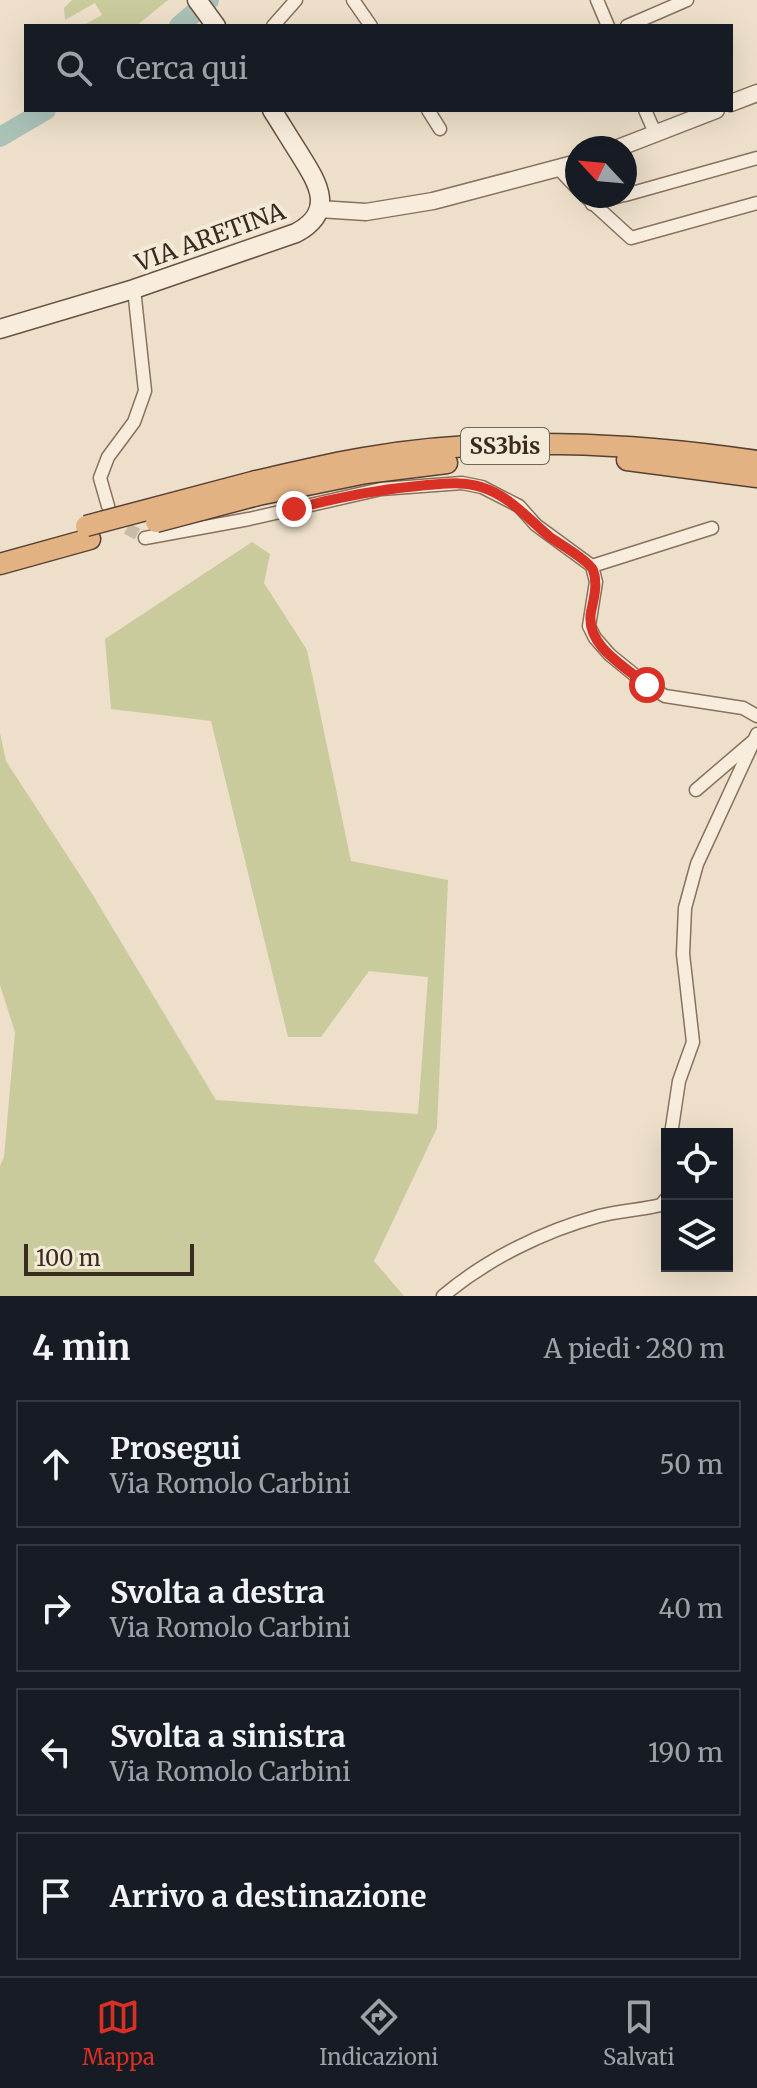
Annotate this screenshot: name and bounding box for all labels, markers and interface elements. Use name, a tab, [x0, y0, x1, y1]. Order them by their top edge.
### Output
search box	[24, 24, 733, 112]
icon: search	[52, 46, 96, 90]
text: Cerca qui	[116, 49, 248, 87]
north arrow	[565, 136, 637, 208]
street label: VIA ARETINA	[130, 195, 290, 279]
road number: SS3bis	[461, 428, 549, 464]
route end	[276, 491, 312, 527]
route start	[629, 667, 665, 703]
map controls	[661, 1128, 733, 1272]
button: locate	[661, 1128, 733, 1200]
button: layers	[661, 1200, 733, 1272]
scale bar	[24, 1240, 194, 1276]
text: 100 m	[36, 1244, 101, 1272]
text: 4 min	[32, 1327, 130, 1369]
text: A piedi · 280 m	[544, 1332, 725, 1365]
text: Prosegui	[110, 1429, 241, 1467]
icon: ahead	[34, 1442, 78, 1486]
text: 50 m	[659, 1448, 723, 1481]
text: Via Romolo Carbini	[110, 1467, 351, 1500]
text: Svolta a destra	[110, 1573, 325, 1611]
icon: right	[34, 1586, 78, 1630]
text: 40 m	[659, 1592, 723, 1625]
text: Via Romolo Carbini	[110, 1611, 351, 1644]
text: Svolta a sinistra	[110, 1717, 346, 1755]
icon: left	[34, 1730, 78, 1774]
text: 190 m	[648, 1736, 723, 1769]
text: Via Romolo Carbini	[110, 1755, 351, 1788]
icon: arrive	[34, 1874, 78, 1918]
text: Arrivo a destinazione	[110, 1877, 427, 1915]
tab: Mappa	[82, 1995, 155, 2071]
tab: Indicazioni	[319, 1995, 438, 2071]
tab: Salvati	[603, 1995, 675, 2071]

